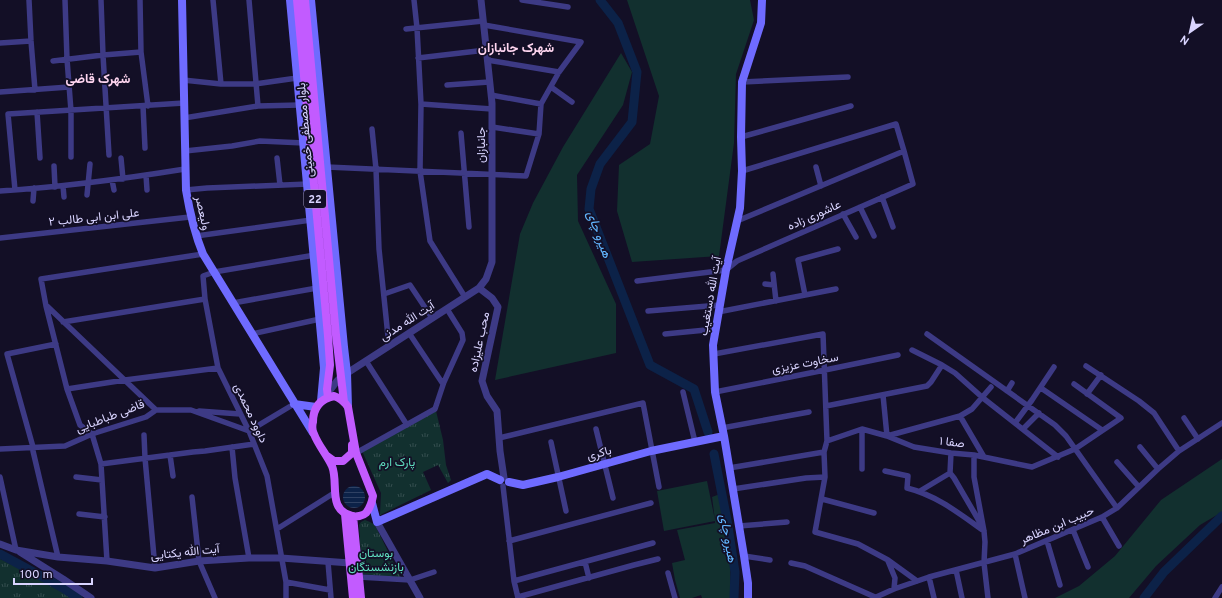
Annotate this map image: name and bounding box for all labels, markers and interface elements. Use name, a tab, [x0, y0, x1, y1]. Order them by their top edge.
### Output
north arrow	[1170, 12, 1210, 52]
text: N	[1178, 31, 1192, 47]
district label: شهرک جانبازان	[478, 41, 554, 57]
district label: شهرک قاضی	[66, 72, 130, 88]
street label: بلوار مصطفی خمینی	[294, 82, 318, 178]
street label: جانبازان	[474, 127, 490, 163]
road number: 22	[304, 190, 326, 208]
street label: ولیعصر	[190, 193, 214, 232]
street label: عاشوری زاده	[785, 197, 844, 235]
street label: علی ابن ابی طالب ۲	[48, 205, 140, 231]
water label: هیرو چای	[582, 209, 614, 261]
street label: آیت الله دستغیب	[696, 254, 726, 337]
street label: آیت‌ الله مدنی	[377, 297, 439, 346]
street label: محب علیزاده	[466, 311, 494, 374]
street label: سخاوت عزیزی	[770, 350, 840, 378]
street label: داوود محمدی	[229, 381, 271, 446]
street label: قاضی طباطبایی	[74, 396, 147, 437]
street label: صفا ۱	[938, 434, 965, 452]
street label: باکری	[585, 443, 613, 465]
park label: پارک ارم	[379, 455, 415, 471]
street label: حبیب ابن مظاهر	[1017, 503, 1097, 549]
water label: هیرو چای	[715, 513, 739, 565]
street label: آیت الله یکتایی	[150, 541, 222, 565]
park label: بوستان بازنشستگان	[348, 546, 404, 576]
scale bar	[14, 560, 92, 586]
text: 100 m	[20, 567, 53, 583]

